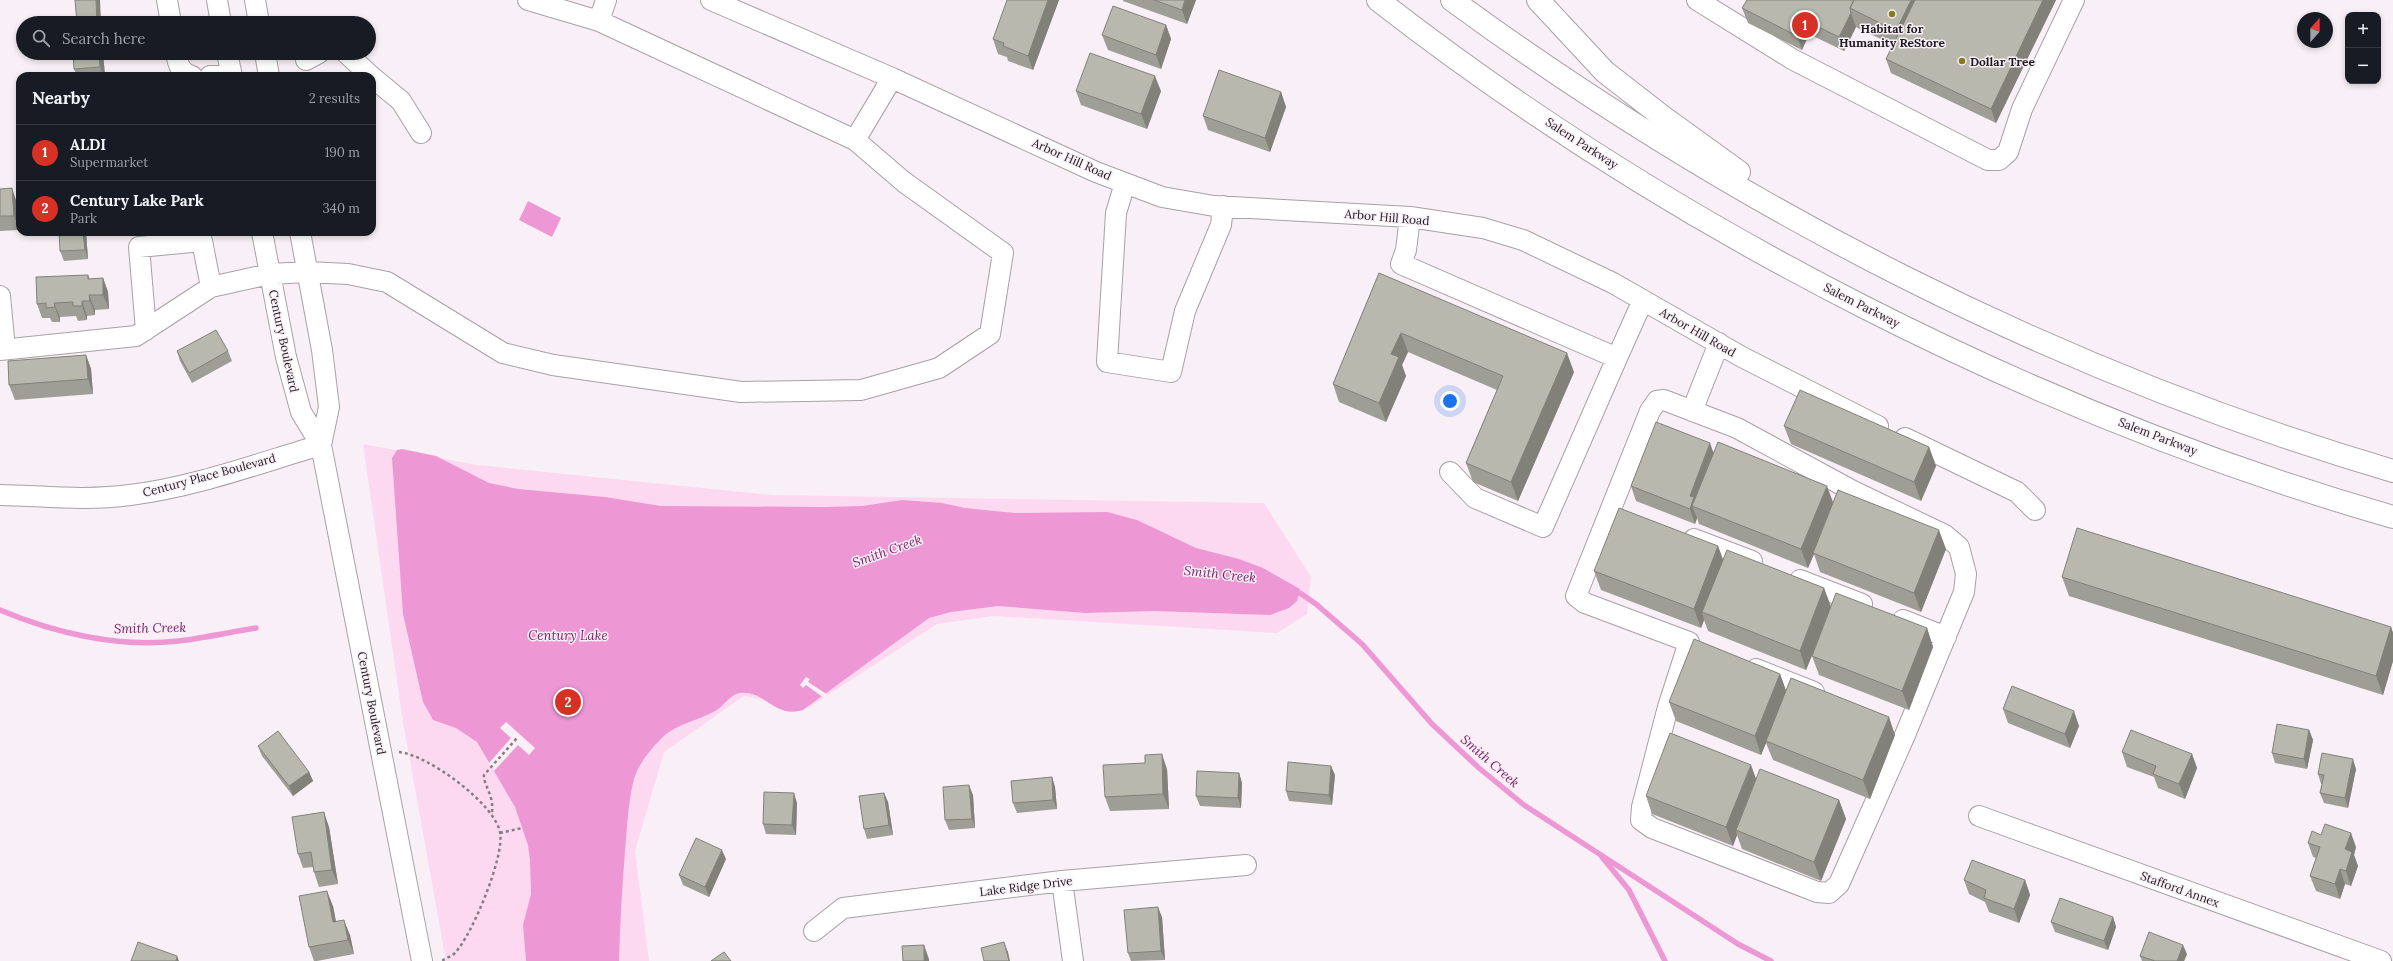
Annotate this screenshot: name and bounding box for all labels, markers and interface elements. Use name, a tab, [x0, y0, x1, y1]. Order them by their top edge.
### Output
marker: Habitat for Humanity ReStore	[1887, 9, 1897, 19]
pin: 1	[1792, 10, 1818, 40]
north arrow	[2297, 12, 2333, 48]
map controls	[2345, 12, 2381, 84]
button: +	[2345, 12, 2381, 48]
search box	[16, 16, 376, 60]
place label: Habitat for Humanity ReStore	[1839, 21, 1945, 50]
icon: search	[30, 27, 52, 49]
text: Search here	[62, 29, 145, 48]
button: −	[2345, 48, 2381, 84]
place label: Dollar Tree	[1970, 54, 2035, 69]
marker: Dollar Tree	[1957, 56, 1967, 66]
text: Nearby	[32, 87, 90, 109]
text: 2 results	[309, 90, 360, 107]
street label: Salem Parkway	[1543, 114, 1622, 172]
street label: Arbor Hill Road	[1029, 134, 1114, 183]
text: ALDI	[70, 135, 106, 154]
text: 1	[42, 144, 48, 161]
text: 190 m	[325, 144, 360, 161]
text: Supermarket	[70, 154, 148, 171]
text: Century Lake Park	[70, 191, 204, 210]
text: 2	[42, 200, 48, 217]
text: 340 m	[323, 200, 360, 217]
street label: Arbor Hill Road	[1343, 206, 1430, 228]
text: Park	[70, 210, 97, 227]
street label: Salem Parkway	[1821, 279, 1903, 331]
street label: Century Boulevard	[266, 288, 302, 394]
street label: Arbor Hill Road	[1656, 304, 1739, 360]
your location	[1440, 391, 1460, 411]
street label: Salem Parkway	[2116, 414, 2200, 458]
street label: Century Place Boulevard	[141, 450, 277, 500]
water label: Smith Creek	[850, 531, 924, 571]
water label: Smith Creek	[1183, 562, 1257, 586]
water label: Smith Creek	[114, 619, 187, 637]
water label: Century Lake	[528, 627, 608, 644]
street label: Century Boulevard	[355, 650, 389, 756]
pin: 2	[555, 687, 581, 717]
water label: Smith Creek	[1457, 731, 1523, 791]
street label: Stafford Annex	[2138, 868, 2222, 910]
street label: Lake Ridge Drive	[979, 873, 1074, 899]

